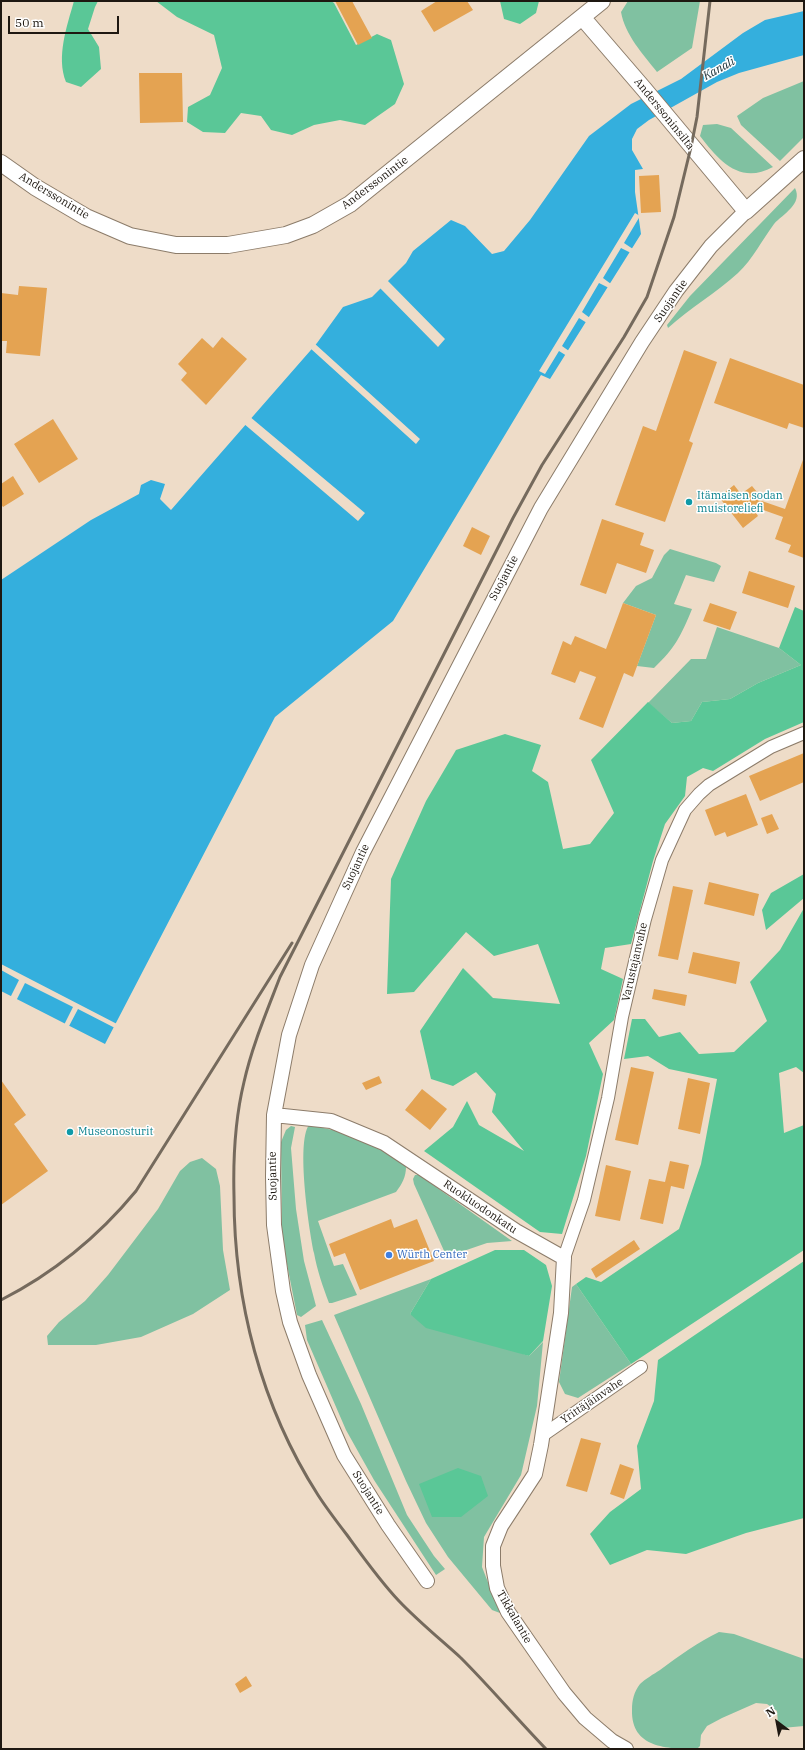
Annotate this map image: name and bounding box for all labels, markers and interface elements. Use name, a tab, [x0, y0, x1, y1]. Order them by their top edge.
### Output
scale bar	[10, 8, 121, 34]
text: 50 m	[15, 15, 44, 30]
water label: Kanali	[700, 54, 738, 84]
street label: Anderssoninsilta	[631, 75, 697, 153]
street label: Anderssonintie	[339, 154, 411, 212]
street label: Anderssonintie	[16, 170, 92, 222]
street label: Suojantie	[652, 277, 690, 325]
place label: Itämaisen sodan muistoreliefi	[697, 489, 783, 515]
marker: Itämaisen sodan muistoreliefi	[684, 497, 694, 507]
street label: Suojantie	[487, 553, 521, 603]
street label: Suojantie	[340, 842, 372, 892]
street label: Varustajanvahe	[620, 921, 650, 1003]
place label: Museonosturit	[78, 1125, 153, 1139]
marker: Museonosturit	[65, 1127, 75, 1137]
street label: Suojantie	[266, 1151, 280, 1201]
street label: Ruokluodonkatu	[441, 1177, 519, 1237]
place label: Würth Center	[397, 1248, 467, 1262]
marker: Würth Center	[384, 1250, 394, 1260]
street label: Yrittäjäinvahe	[558, 1375, 626, 1427]
street label: Suojantie	[349, 1469, 387, 1517]
street label: Tikkalantie	[494, 1588, 534, 1646]
north arrow	[757, 1702, 797, 1742]
text: N	[763, 1704, 778, 1720]

